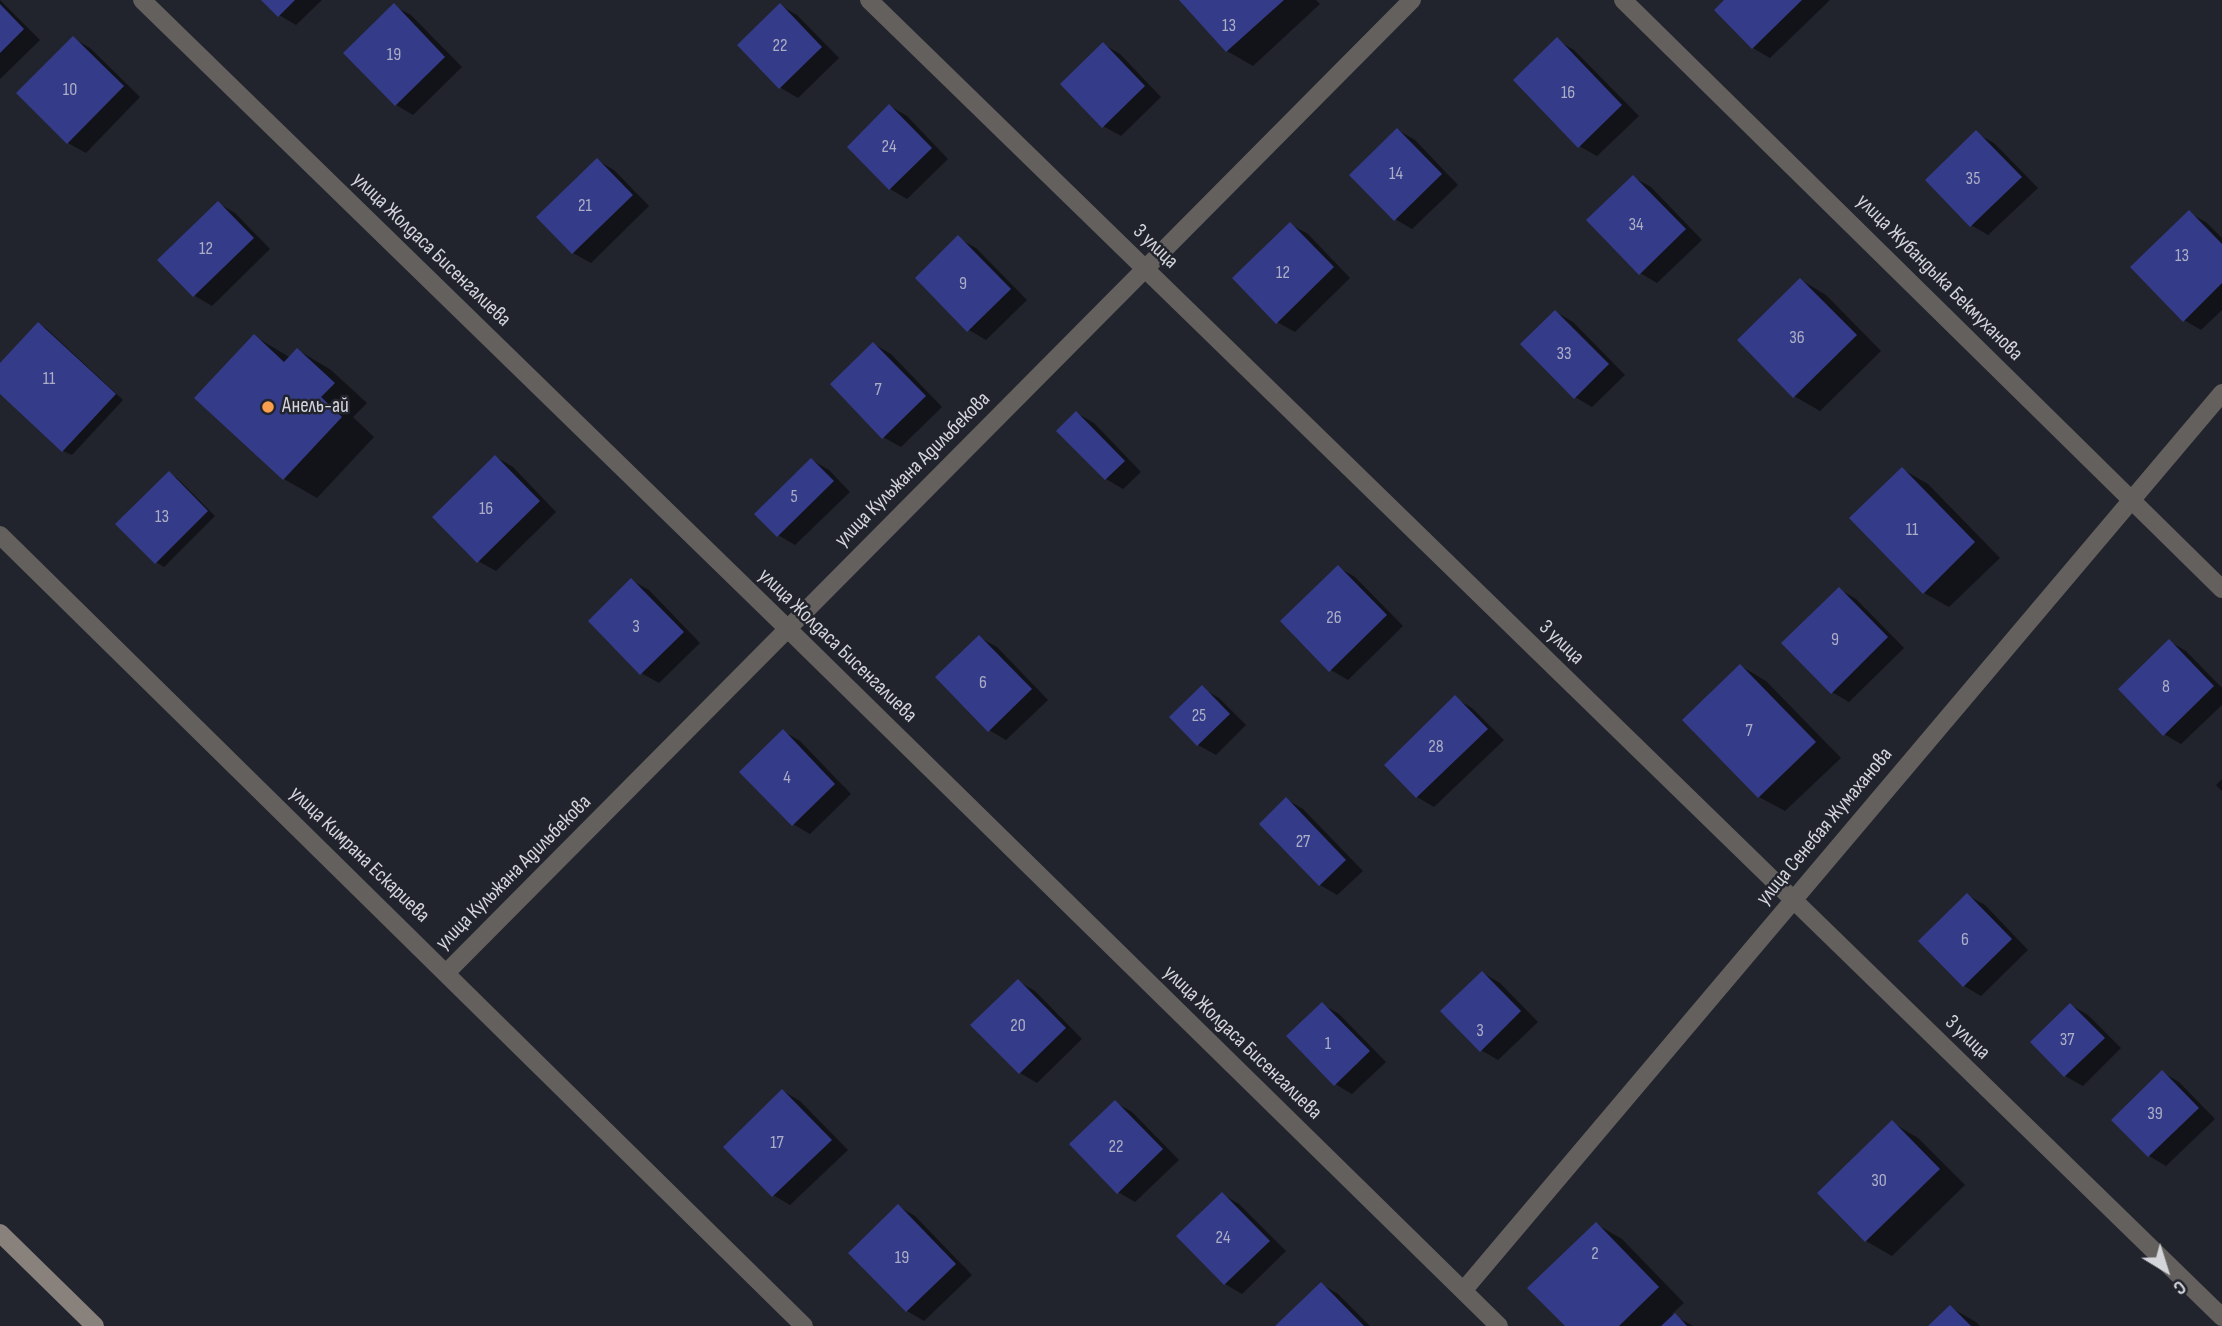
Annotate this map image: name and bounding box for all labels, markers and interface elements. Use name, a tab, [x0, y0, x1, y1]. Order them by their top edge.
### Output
house number: 13	[1222, 15, 1236, 37]
house number: 22	[773, 35, 787, 57]
house number: 19	[387, 44, 401, 66]
house number: 10	[63, 79, 77, 101]
house number: 16	[1561, 82, 1575, 104]
house number: 24	[882, 136, 896, 158]
house number: 14	[1389, 163, 1403, 185]
street label: улица Жолдаса Бисенгалиева	[346, 168, 516, 332]
house number: 35	[1966, 168, 1980, 190]
street label: улица Жубандыка Бекмуханова	[1850, 189, 2028, 367]
house number: 21	[578, 195, 592, 217]
house number: 34	[1628, 214, 1644, 236]
street label: 3 улица	[1127, 219, 1183, 275]
house number: 12	[199, 238, 213, 260]
house number: 13	[2175, 245, 2189, 267]
house number: 12	[1276, 262, 1290, 284]
house number: 9	[959, 273, 967, 295]
house number: 36	[1789, 327, 1805, 349]
house number: 33	[1556, 343, 1572, 365]
house number: 11	[43, 368, 55, 390]
house number: 7	[874, 379, 882, 401]
street label: улица Кульжана Адильбекова	[830, 387, 996, 553]
place label: Анель-ай	[282, 394, 349, 420]
marker: Анель-ай	[260, 399, 276, 415]
house number: 5	[790, 486, 798, 508]
house number: 16	[479, 498, 493, 520]
house number: 13	[155, 506, 169, 528]
house number: 11	[1906, 519, 1918, 541]
street label: улица Жолдаса Бисенгалиева	[752, 564, 922, 728]
house number: 26	[1326, 607, 1342, 629]
street label: 3 улица	[1533, 615, 1589, 671]
house number: 3	[632, 616, 640, 638]
house number: 9	[1831, 629, 1839, 651]
house number: 6	[979, 672, 987, 694]
house number: 8	[2162, 676, 2170, 698]
house number: 25	[1192, 705, 1206, 727]
house number: 7	[1745, 720, 1753, 742]
house number: 28	[1428, 736, 1444, 758]
street label: улица Сенебая Жумаханова	[1752, 743, 1898, 911]
house number: 4	[783, 767, 791, 789]
street label: улица Кимрана Ескариева	[284, 782, 434, 928]
street label: улица Кульжана Адильбекова	[431, 790, 597, 956]
house number: 27	[1296, 831, 1310, 853]
house number: 6	[1961, 929, 1969, 951]
street label: улица Жолдаса Бисенгалиева	[1157, 961, 1327, 1125]
street label: 3 улица	[1939, 1010, 1995, 1066]
house number: 20	[1010, 1015, 1026, 1037]
house number: 3	[1476, 1020, 1484, 1042]
house number: 37	[2060, 1029, 2074, 1051]
house number: 1	[1325, 1033, 1331, 1055]
house number: 39	[2147, 1103, 2163, 1125]
house number: 17	[770, 1132, 784, 1154]
house number: 22	[1109, 1136, 1123, 1158]
house number: 30	[1871, 1170, 1887, 1192]
house number: 24	[1216, 1227, 1230, 1249]
north arrow	[2131, 1235, 2201, 1305]
house number: 2	[1591, 1243, 1599, 1265]
house number: 19	[895, 1247, 909, 1269]
text: С	[2168, 1275, 2190, 1299]

